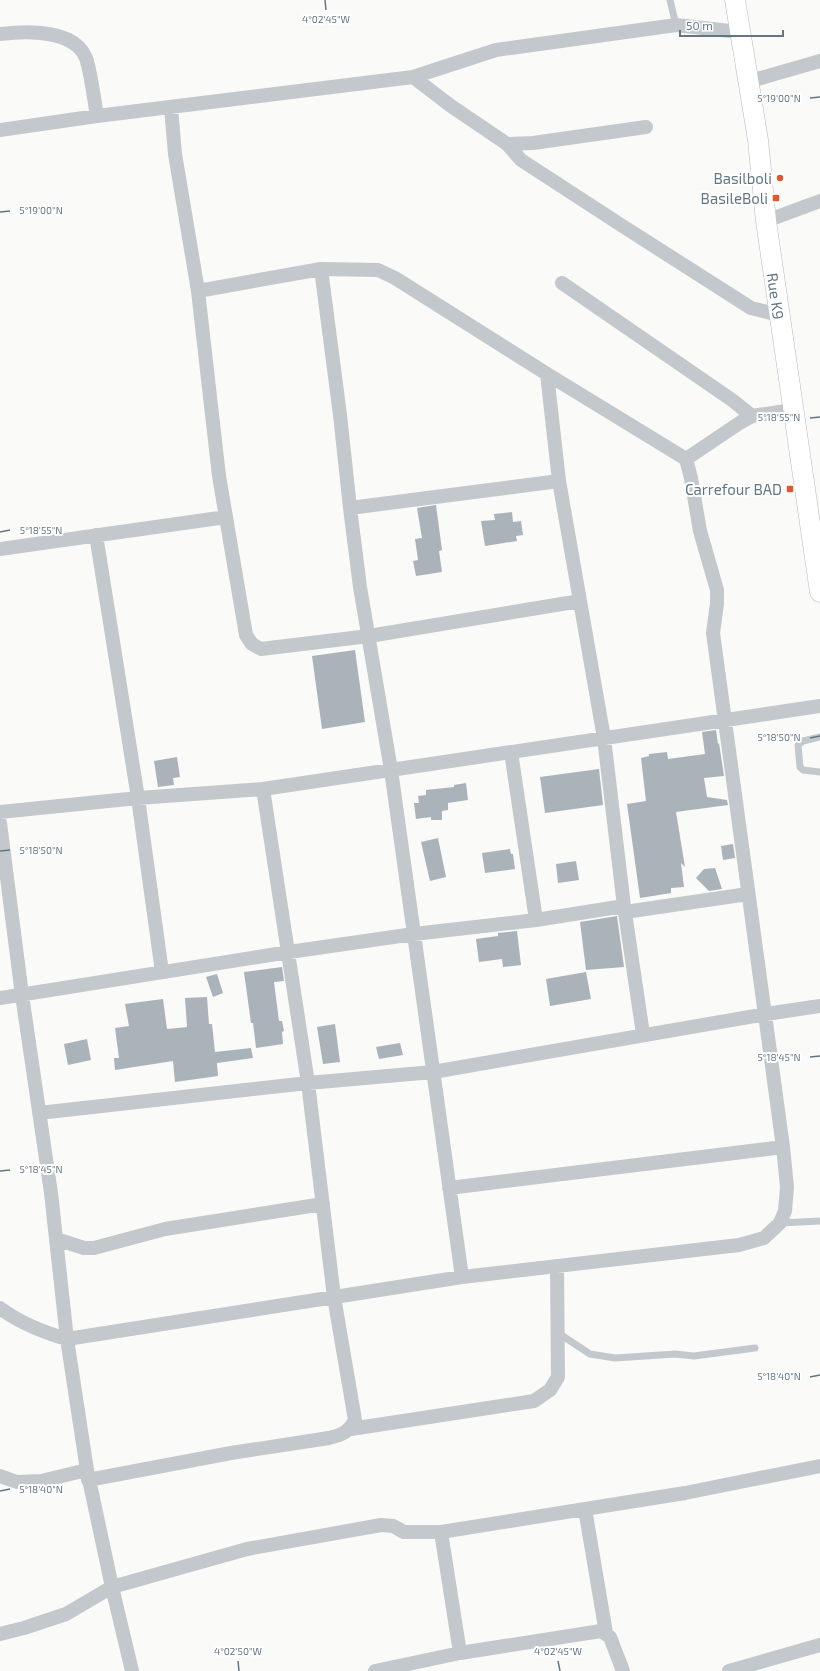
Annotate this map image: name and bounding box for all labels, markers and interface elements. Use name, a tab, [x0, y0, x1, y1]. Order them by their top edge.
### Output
scale bar	[680, 12, 783, 38]
text: 4°02'45"W	[302, 13, 350, 25]
text: 50 m	[686, 18, 713, 32]
text: 5°19'00"N	[757, 92, 801, 104]
place label: Basilboli	[713, 169, 772, 187]
marker: Basilboli	[775, 173, 785, 183]
place label: BasileBoli	[701, 189, 768, 207]
marker: BasileBoli	[771, 193, 781, 203]
text: 5°19'00"N	[19, 204, 63, 216]
street label: Rue K9	[764, 272, 788, 320]
text: 5°18'55"N	[758, 411, 800, 423]
place label: Carrefour BAD	[685, 480, 782, 498]
marker: Carrefour BAD	[785, 484, 795, 494]
text: 5°18'55"N	[20, 524, 62, 536]
text: 5°18'50"N	[757, 731, 801, 743]
text: 5°18'50"N	[19, 844, 63, 856]
text: 5°18'45"N	[757, 1051, 801, 1063]
text: 5°18'45"N	[19, 1163, 63, 1175]
text: 5°18'40"N	[757, 1370, 801, 1382]
text: 5°18'40"N	[19, 1483, 63, 1495]
text: 4°02'50"W	[214, 1645, 262, 1657]
text: 4°02'45"W	[534, 1645, 582, 1657]

